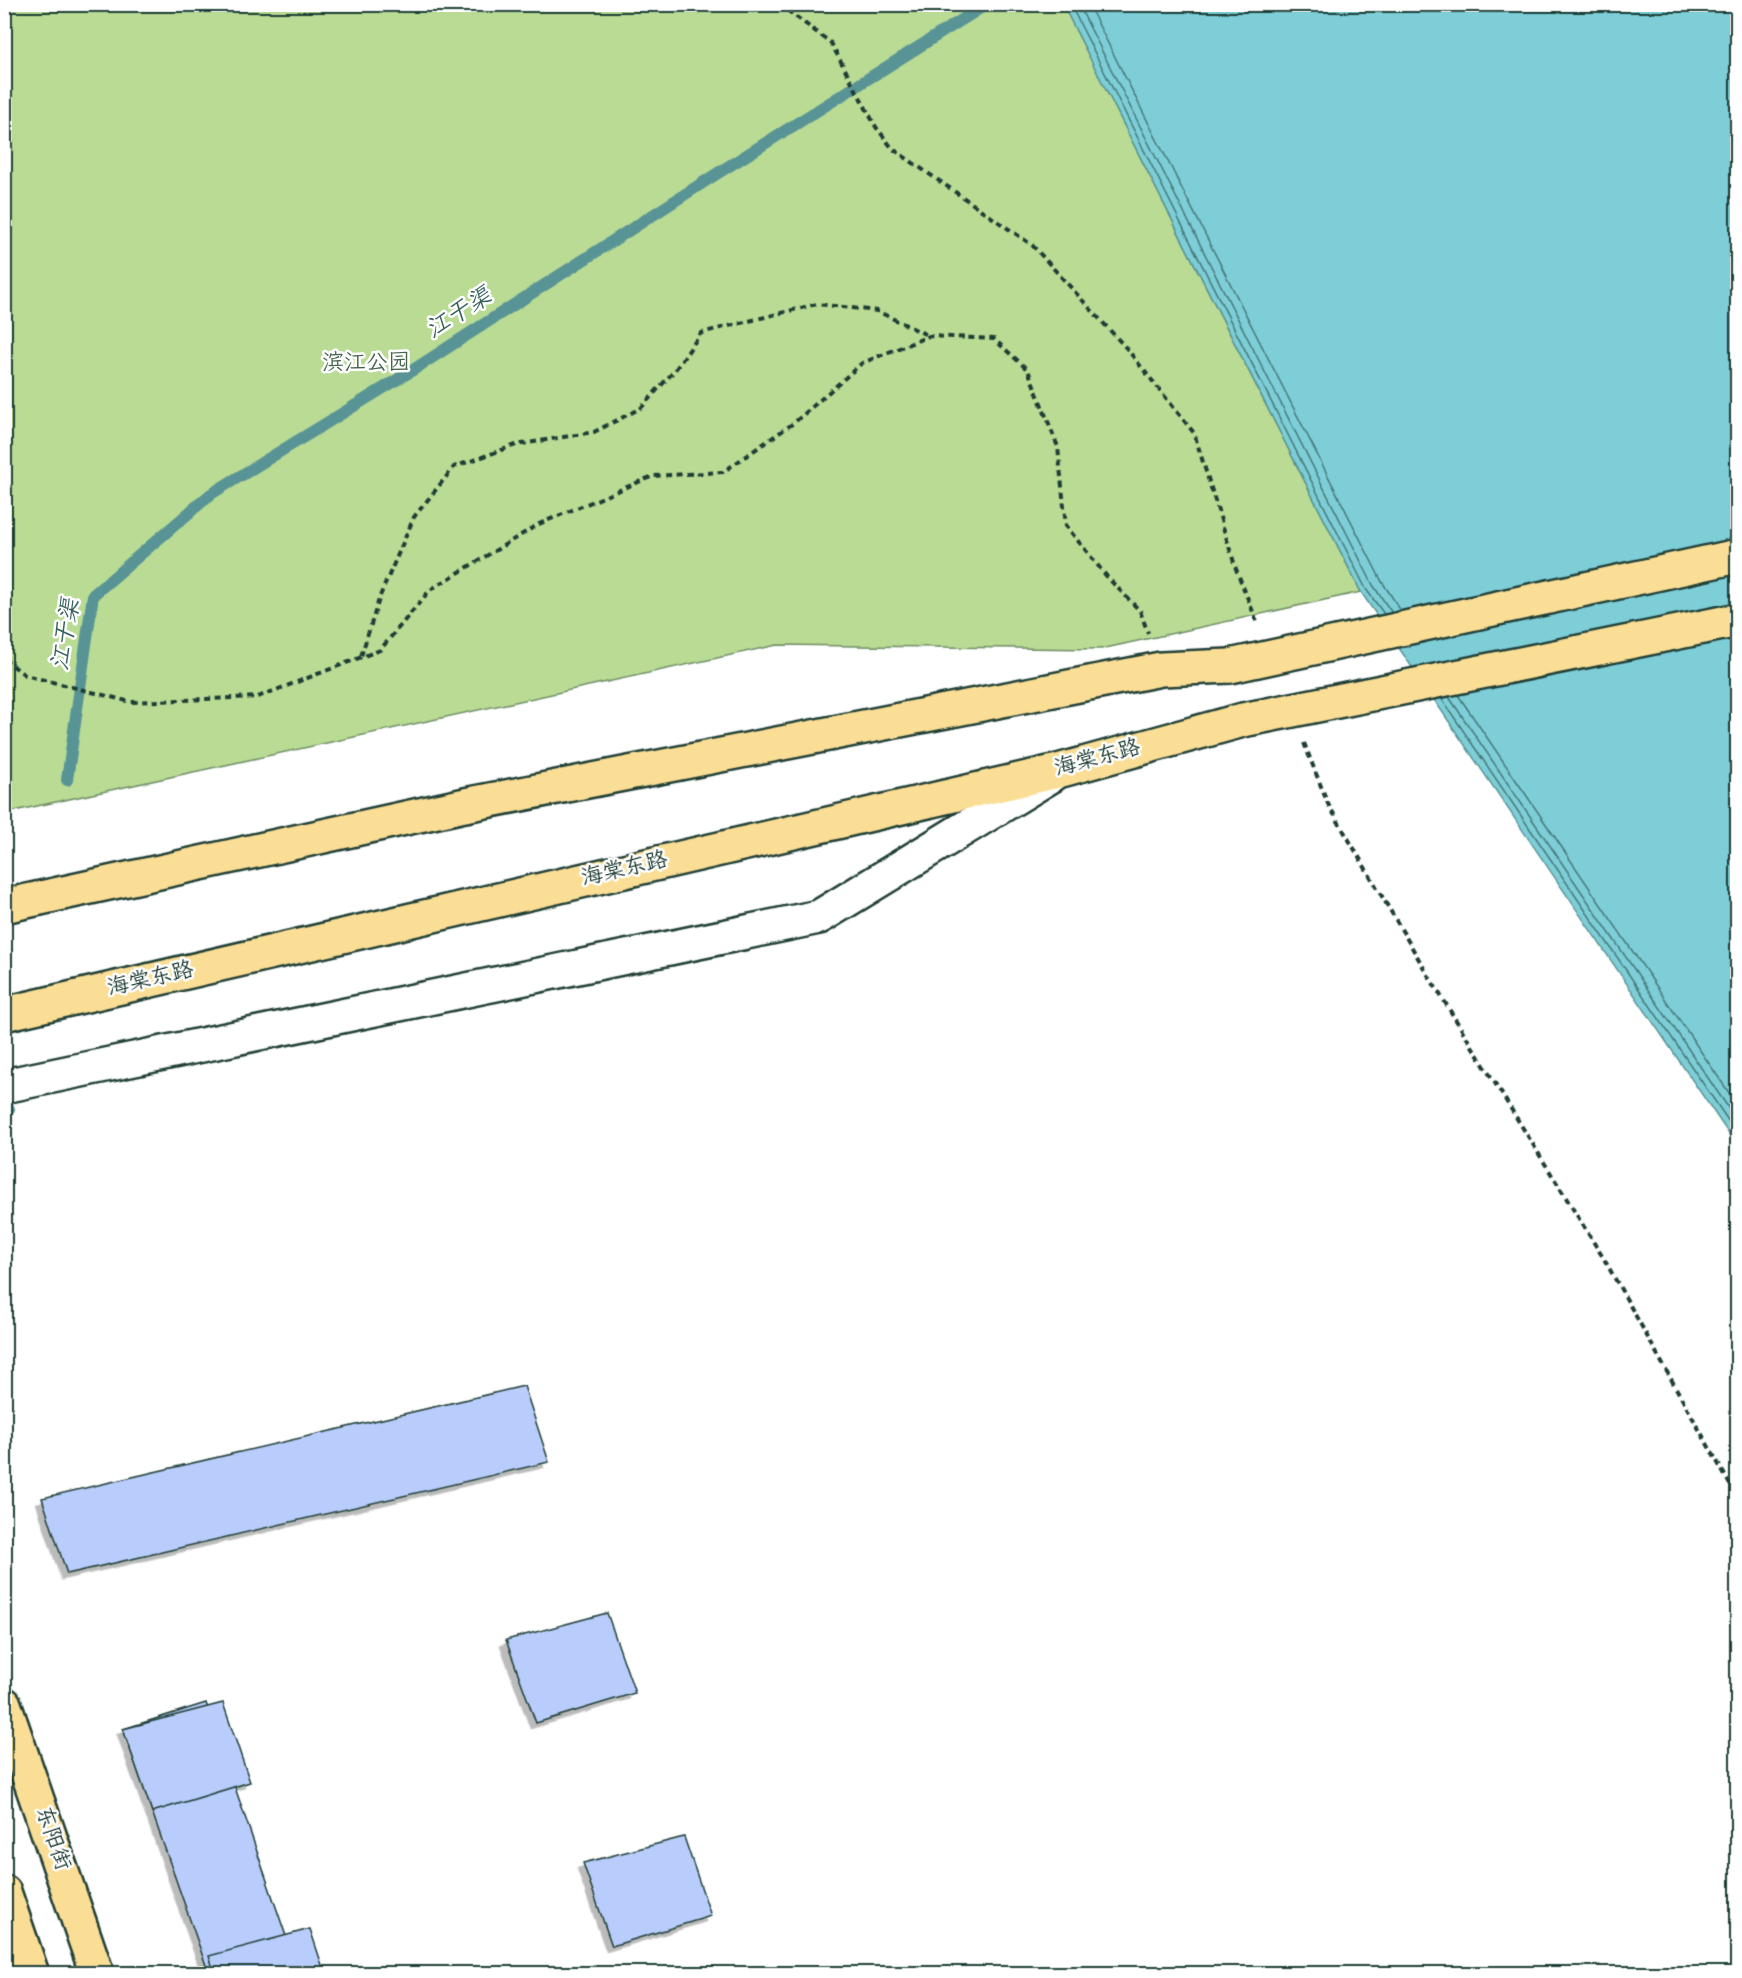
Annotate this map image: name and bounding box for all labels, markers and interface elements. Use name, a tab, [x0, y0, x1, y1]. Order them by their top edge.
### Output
water label: 江干渠	[422, 283, 500, 346]
park label: 滨江公园	[322, 350, 410, 378]
water label: 江干渠	[47, 595, 89, 673]
street label: 海棠东路	[1052, 734, 1144, 784]
street label: 海棠东路	[579, 846, 671, 894]
street label: 海棠东路	[105, 956, 197, 1004]
street label: 东阳街	[28, 1803, 75, 1874]

